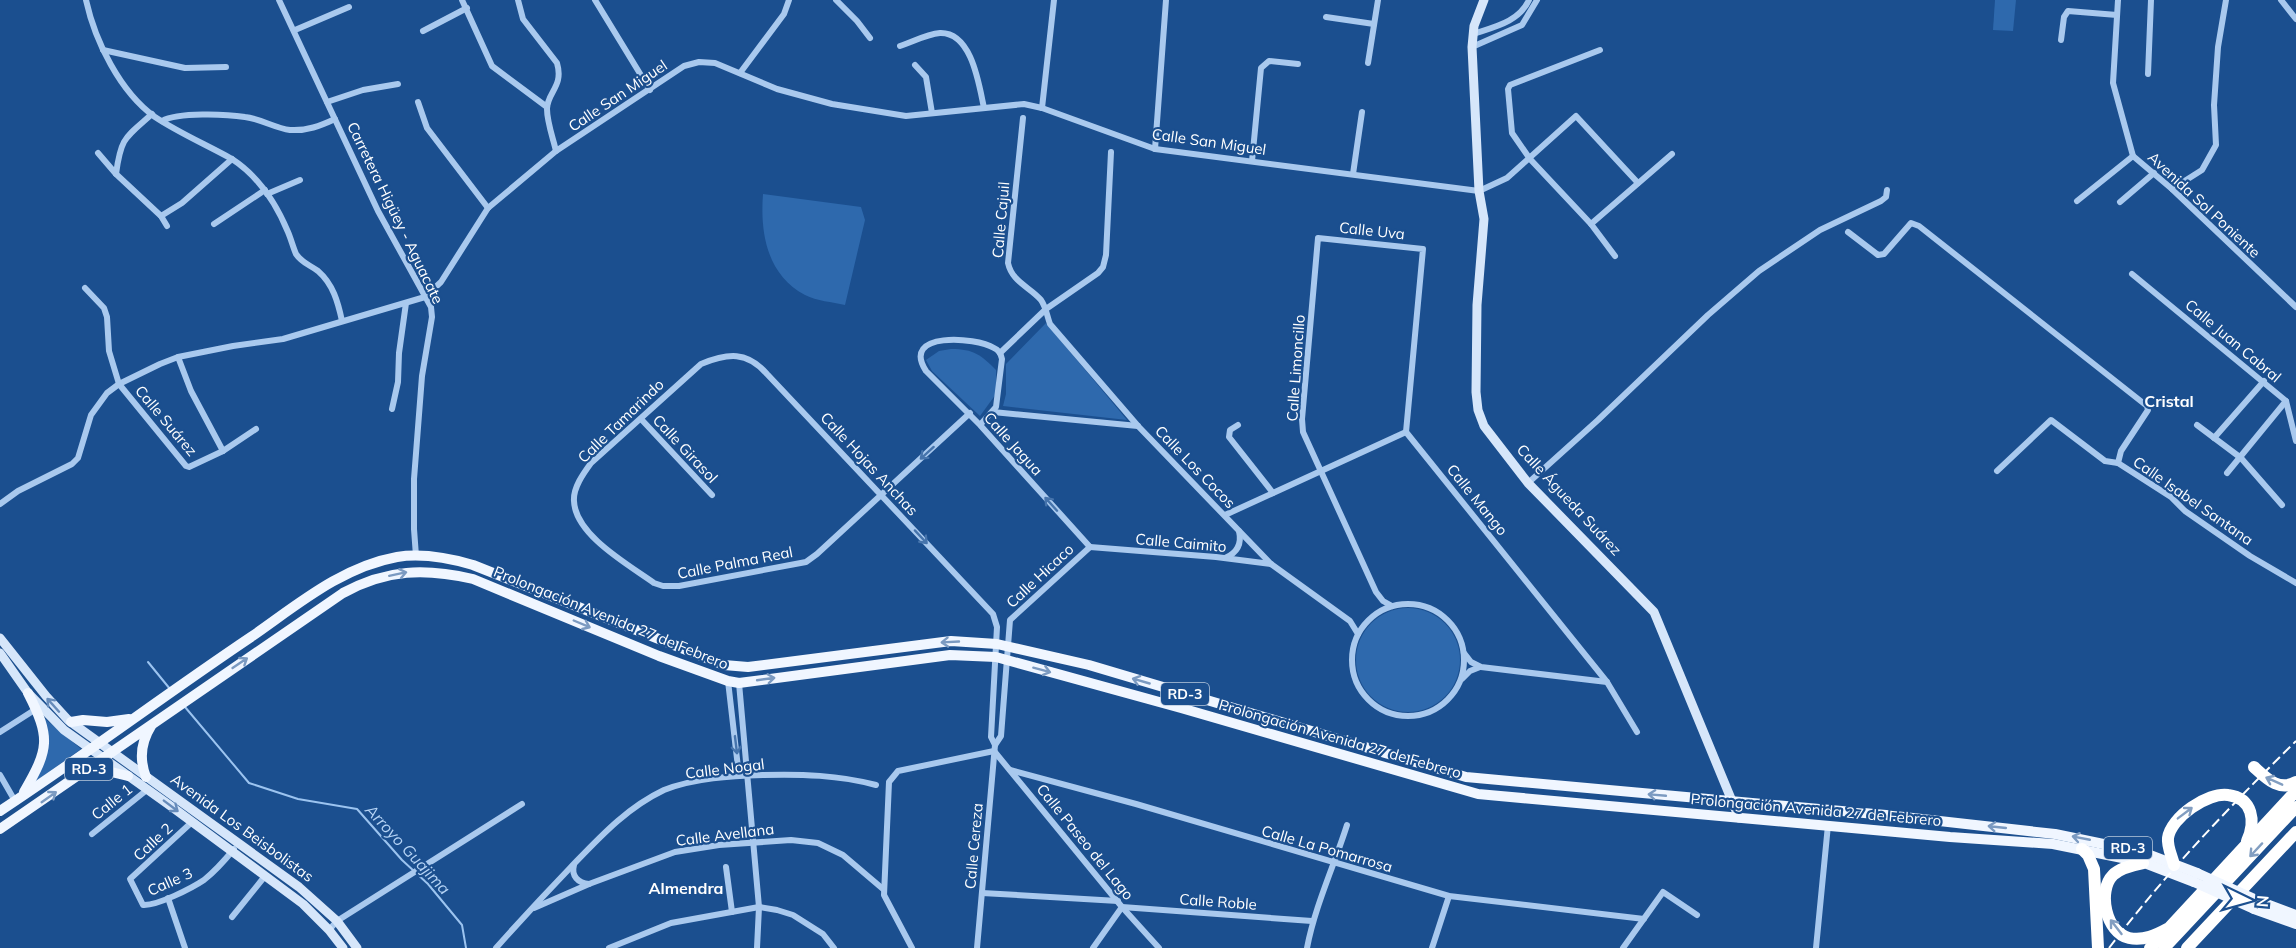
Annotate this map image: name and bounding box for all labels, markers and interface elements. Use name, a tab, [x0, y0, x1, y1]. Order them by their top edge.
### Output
street label: Calle San Miguel	[565, 56, 671, 136]
street label: Carretera Higüey - Aguacate	[343, 119, 448, 307]
street label: Calle San Miguel	[1151, 124, 1267, 159]
street label: Avenida Sol Poniente	[2144, 148, 2265, 262]
street label: Calle Cajuil	[988, 181, 1013, 259]
street label: Calle Uva	[1338, 218, 1406, 243]
street label: Calle Juan Cabral	[2181, 295, 2285, 386]
street label: Calle Limoncillo	[1282, 314, 1309, 422]
street label: Calle Tamarindo	[574, 375, 668, 467]
street label: Calle Suárez	[131, 381, 202, 460]
district label: Cristal	[2144, 391, 2194, 411]
street label: Calle Hojas Anchas	[816, 408, 922, 519]
street label: Calle Jagua	[980, 408, 1047, 479]
street label: Calle Girasol	[649, 410, 722, 487]
street label: Calle Los Cocos	[1151, 421, 1240, 512]
street label: Calle Águeda Suárez	[1513, 440, 1626, 559]
one-way arrow	[920, 446, 935, 460]
street label: Calle Isabel Santana	[2130, 452, 2257, 549]
street label: Calle Mango	[1443, 460, 1512, 539]
one-way arrow	[1044, 497, 1058, 512]
street label: Calle Caimito	[1135, 529, 1227, 556]
one-way arrow	[914, 530, 928, 545]
street label: Calle Hicaco	[1002, 540, 1077, 612]
street label: Calle Palma Real	[676, 542, 794, 583]
street label: Prolongación Avenida 27 de Febrero	[491, 562, 731, 673]
one-way arrow	[387, 568, 407, 579]
one-way arrow	[573, 619, 591, 630]
one-way arrow	[941, 636, 961, 647]
one-way arrow	[232, 657, 248, 669]
one-way arrow	[1032, 664, 1051, 676]
one-way arrow	[756, 674, 776, 685]
one-way arrow	[1131, 675, 1150, 686]
road number: RD-3	[1161, 683, 1209, 705]
street label: Prolongación Avenida 27 de Febrero	[1217, 695, 1464, 782]
one-way arrow	[46, 698, 60, 713]
one-way arrow	[731, 734, 742, 754]
street label: Calle Nogal	[684, 754, 766, 783]
road number: RD-3	[65, 758, 113, 780]
street label: Avenida Los Beisbolistas	[167, 769, 317, 886]
one-way arrow	[2265, 775, 2283, 786]
street label: Calle 1	[87, 779, 136, 824]
street label: Calle Paseo del Lago	[1033, 780, 1138, 904]
one-way arrow	[1647, 789, 1667, 800]
street label: Prolongación Avenida 27 de Febrero	[1690, 789, 1942, 830]
one-way arrow	[40, 791, 57, 803]
water label: Arroyo Guajima	[361, 799, 455, 898]
one-way arrow	[163, 800, 179, 812]
street label: Calle Cereza	[960, 802, 987, 890]
one-way arrow	[2176, 807, 2192, 820]
street label: Calle 2	[129, 819, 176, 865]
street label: Calle Avellana	[675, 819, 775, 850]
street label: Calle La Pomarrosa	[1259, 821, 1395, 876]
one-way arrow	[1988, 821, 2008, 832]
one-way arrow	[2072, 832, 2091, 843]
road number: RD-3	[2104, 837, 2152, 859]
one-way arrow	[2249, 842, 2263, 857]
street label: Calle 3	[144, 863, 195, 900]
north arrow	[2218, 870, 2278, 930]
district label: Almendra	[648, 878, 724, 898]
street label: Calle Roble	[1179, 889, 1257, 914]
text: N	[2252, 894, 2273, 908]
one-way arrow	[2109, 919, 2122, 935]

